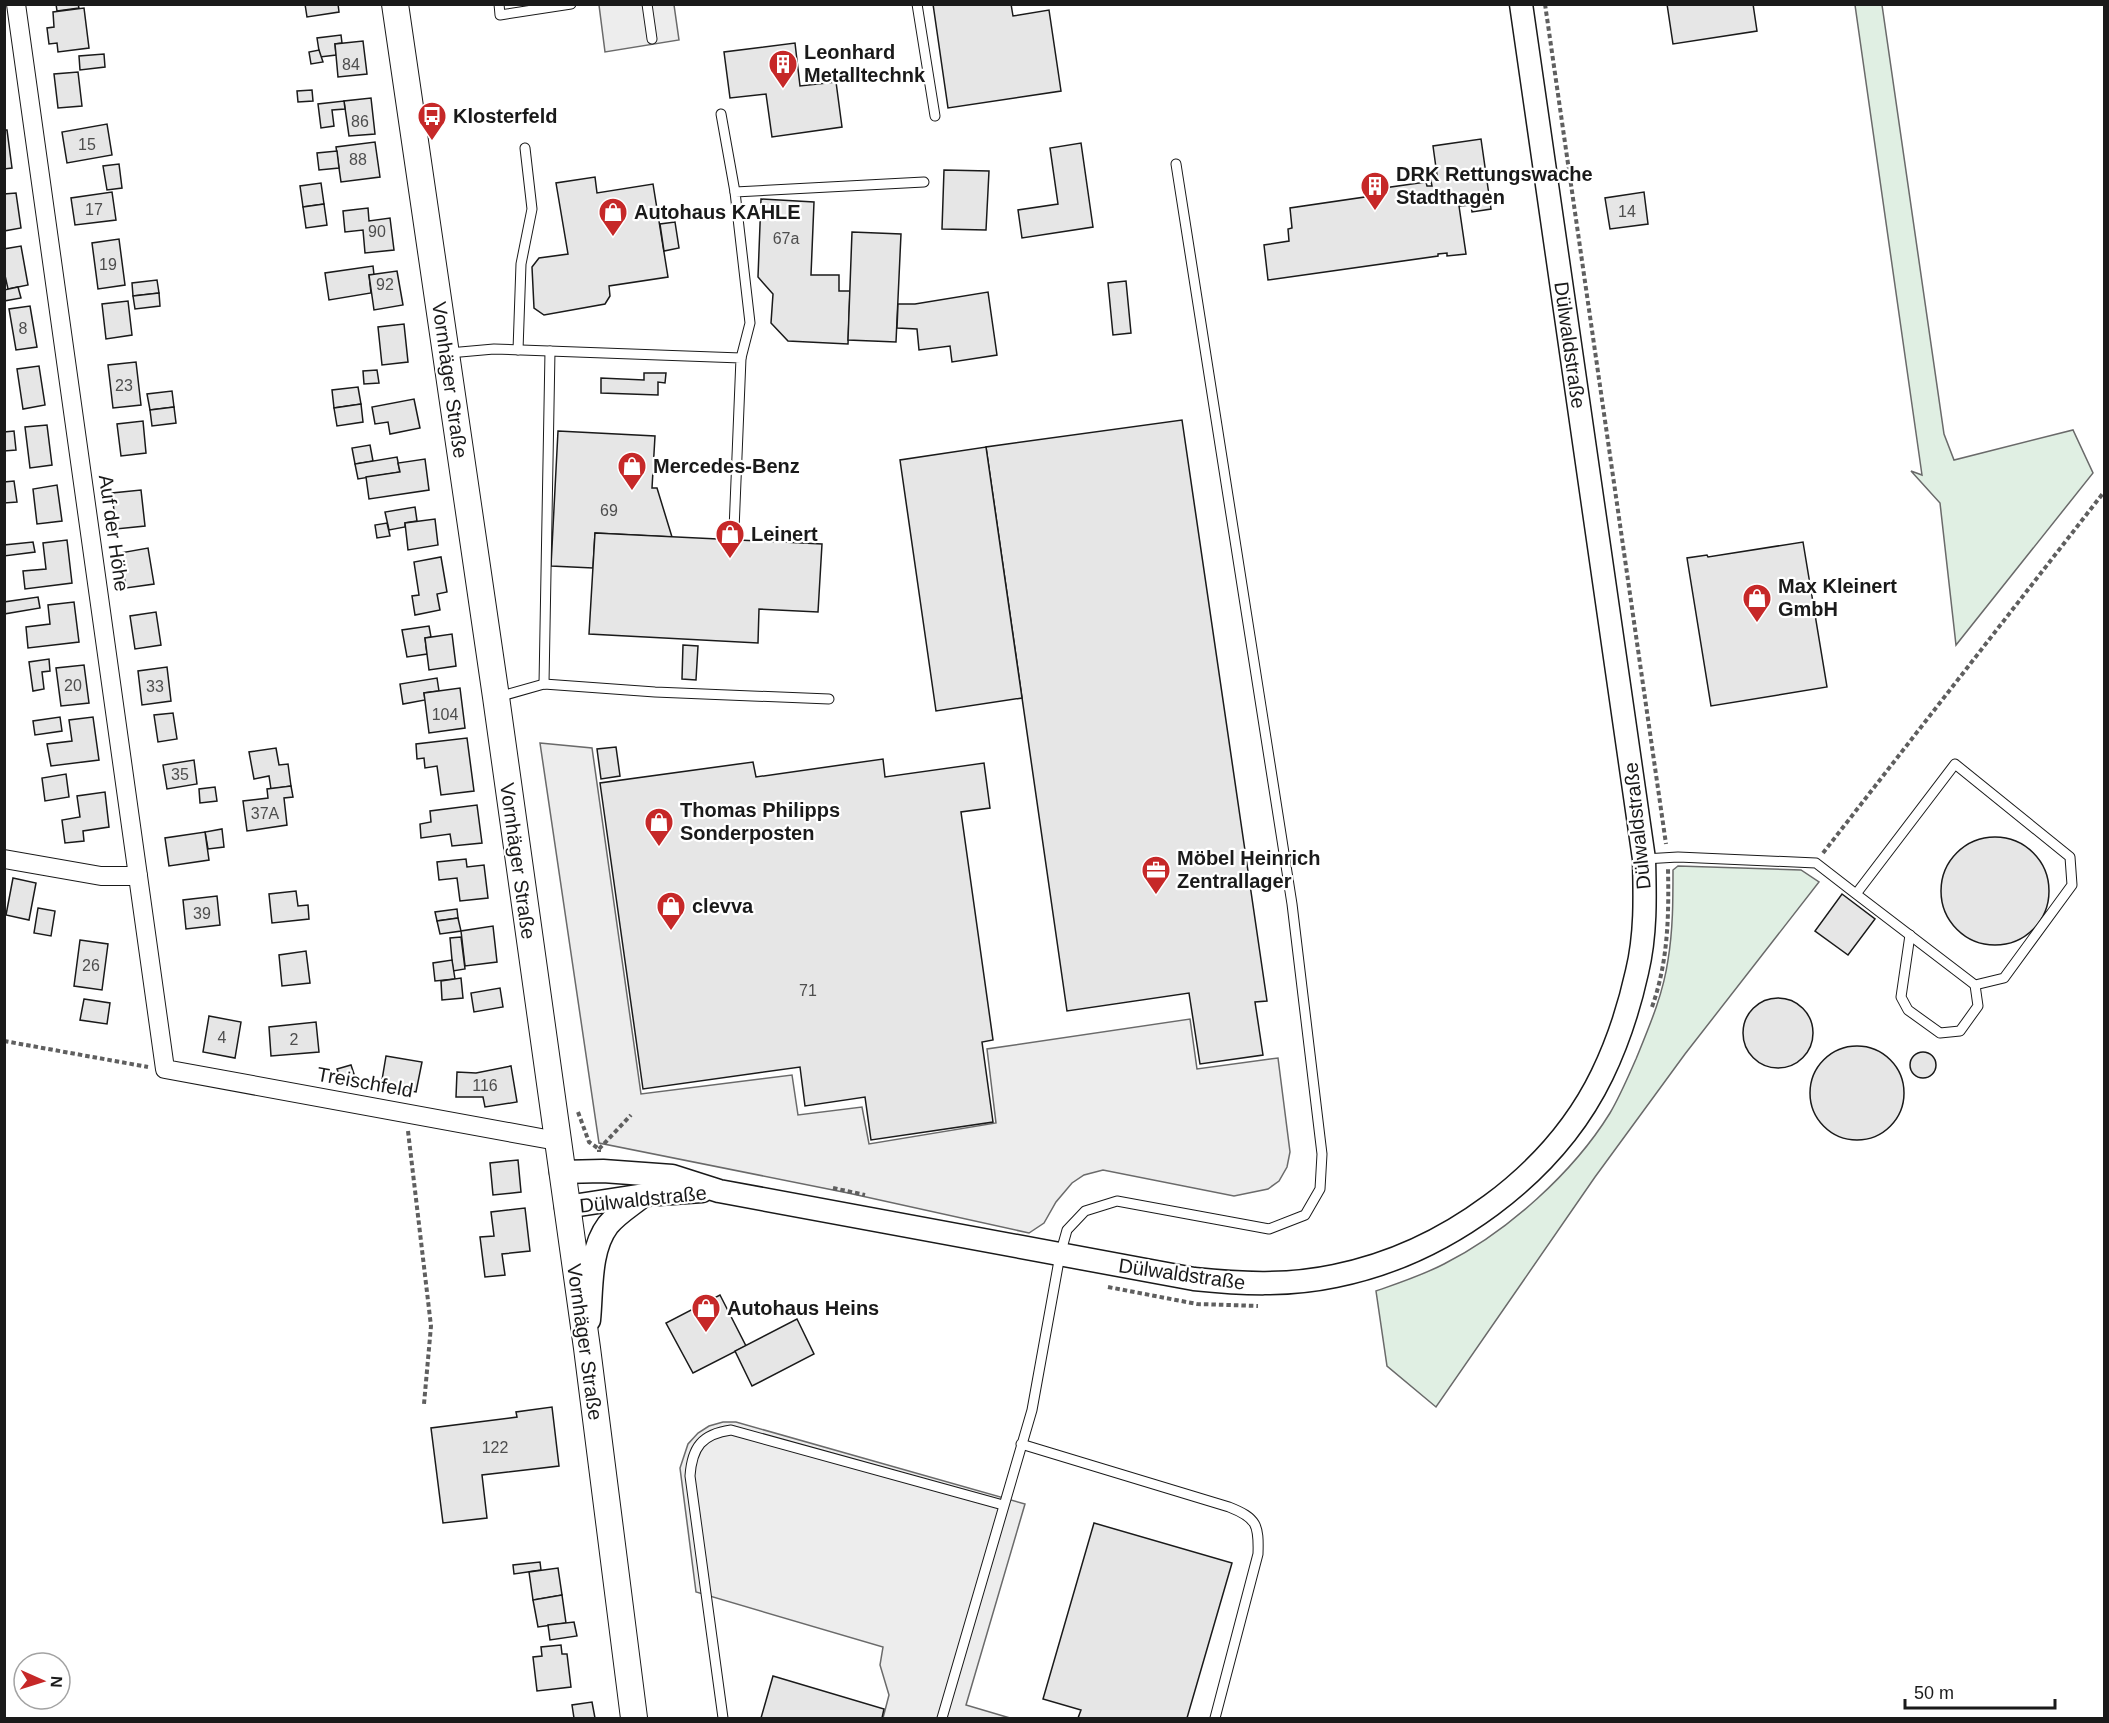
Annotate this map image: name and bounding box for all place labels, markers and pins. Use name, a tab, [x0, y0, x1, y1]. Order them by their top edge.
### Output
place label: Leonhard Metalltechnk	[804, 41, 926, 86]
building icon: Leonhard Metalltechnk	[767, 48, 799, 90]
bus stop icon: Klosterfeld	[416, 100, 448, 142]
place label: Klosterfeld	[453, 105, 557, 127]
place label: DRK Rettungswache Stadthagen	[1396, 163, 1593, 208]
building icon: DRK Rettungswache Stadthagen	[1359, 170, 1391, 212]
shop icon: Autohaus KAHLE	[597, 196, 629, 238]
place label: Autohaus KAHLE	[634, 201, 801, 223]
shop icon: Mercedes-Benz	[616, 450, 648, 492]
place label: Mercedes-Benz	[653, 455, 800, 477]
shop icon: Leinert	[714, 518, 746, 560]
place label: Leinert	[751, 523, 818, 545]
place label: Max Kleinert GmbH	[1778, 575, 1897, 620]
shop icon: Max Kleinert GmbH	[1741, 582, 1773, 624]
place label: Thomas Philipps Sonderposten	[680, 799, 840, 844]
shop icon: Thomas Philipps Sonderposten	[643, 806, 675, 848]
place label: Möbel Heinrich Zentrallager	[1177, 847, 1320, 892]
office icon: Möbel Heinrich Zentrallager	[1140, 854, 1172, 896]
shop icon: clevva	[655, 890, 687, 932]
place label: clevva	[692, 895, 754, 917]
shop icon: Autohaus Heins	[690, 1292, 722, 1334]
place label: Autohaus Heins	[727, 1297, 879, 1319]

